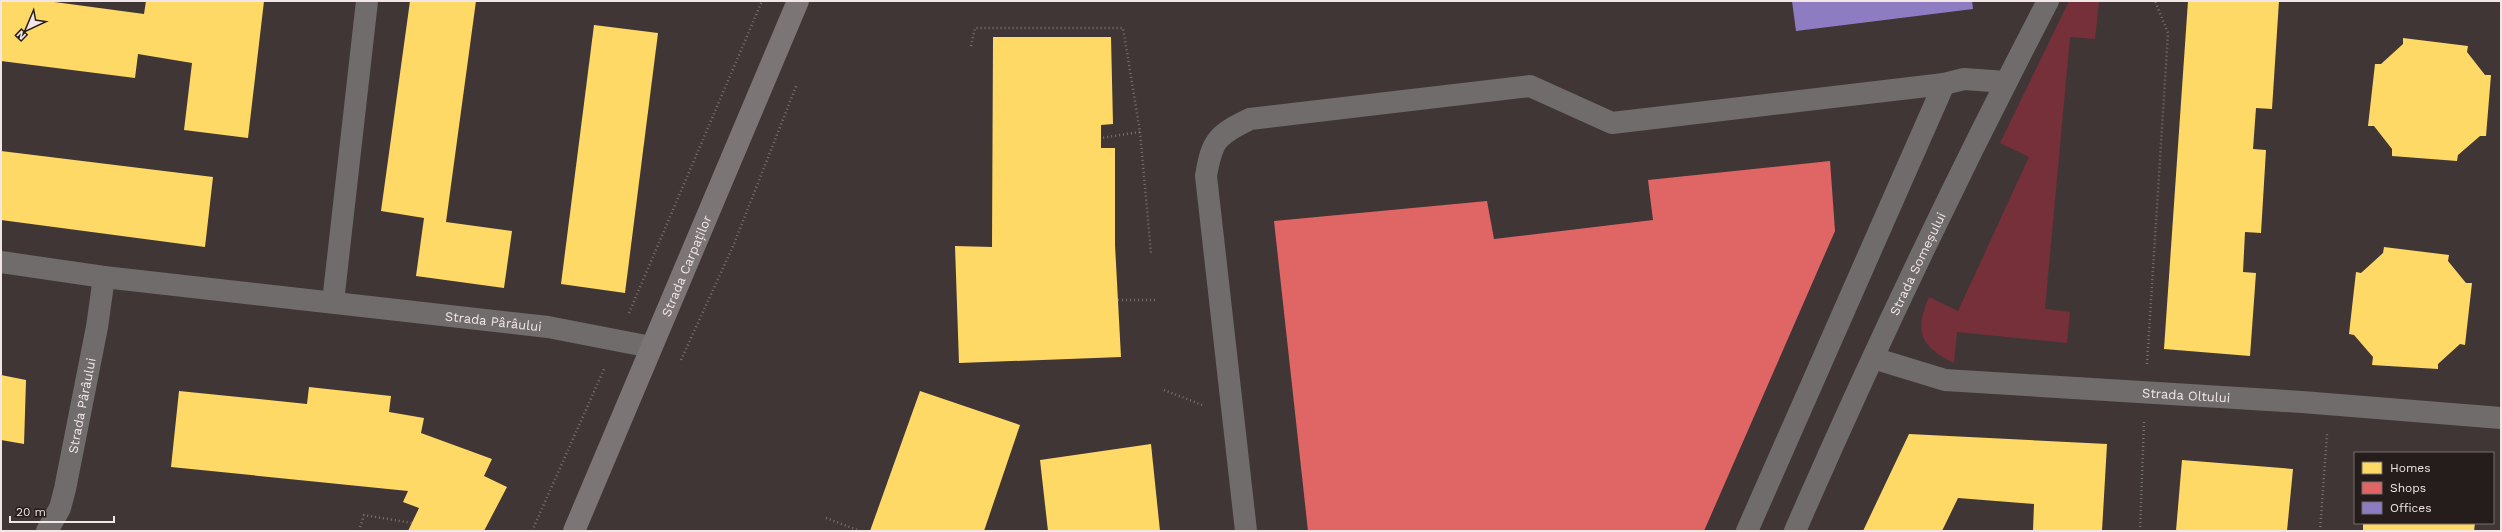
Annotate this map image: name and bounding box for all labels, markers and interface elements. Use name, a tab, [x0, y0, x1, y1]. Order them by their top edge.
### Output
north arrow	[8, 8, 48, 48]
text: N	[14, 27, 29, 42]
street label: Strada Someșului	[1886, 210, 1948, 318]
street label: Strada Carpaților	[658, 213, 714, 319]
street label: Strada Pârâului	[444, 308, 543, 334]
street label: Strada Pârâului	[65, 357, 98, 455]
street label: Strada Oltului	[2142, 385, 2231, 405]
legend	[2354, 452, 2494, 524]
text: Homes	[2390, 461, 2431, 475]
text: Shops	[2390, 481, 2426, 495]
scale bar	[10, 498, 114, 524]
text: Offices	[2390, 501, 2432, 515]
text: 20 m	[16, 505, 46, 519]

